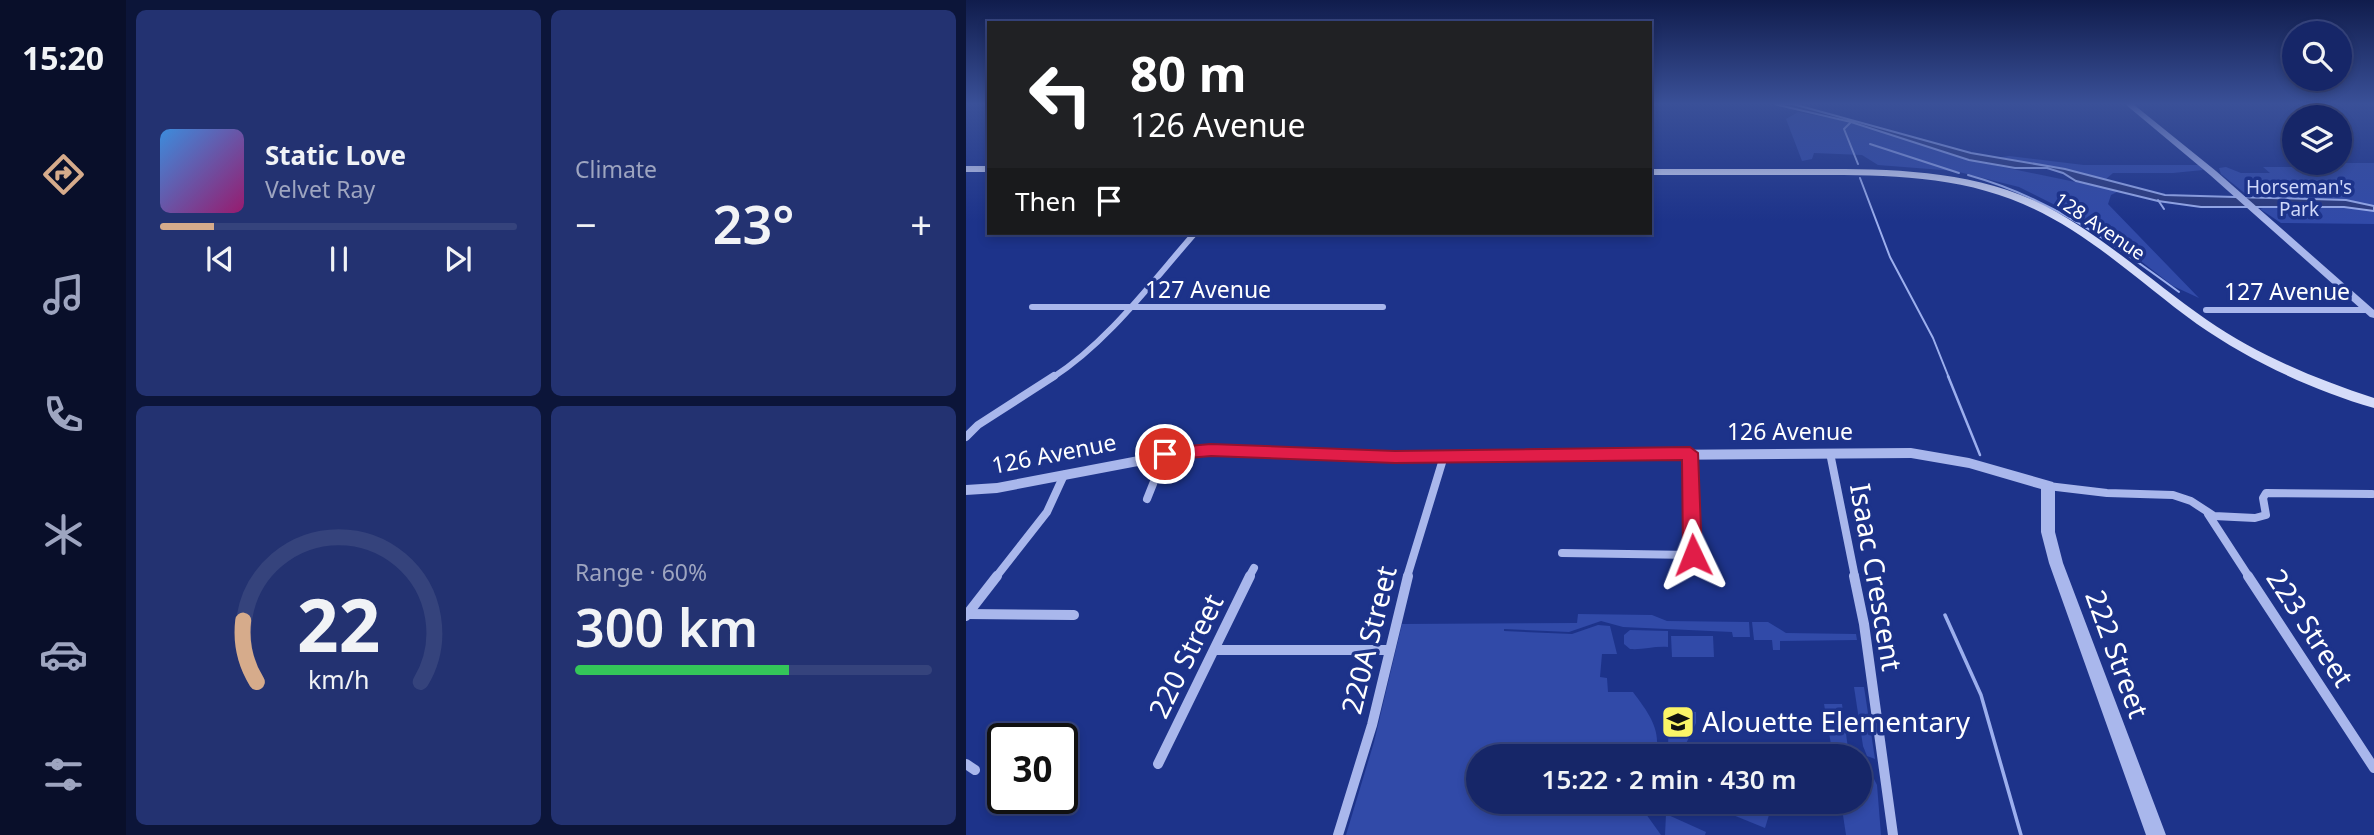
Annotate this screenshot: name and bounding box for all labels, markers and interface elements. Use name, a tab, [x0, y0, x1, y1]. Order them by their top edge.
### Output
map controls	[2282, 21, 2352, 175]
button: search	[2282, 21, 2352, 91]
text: 15:20	[22, 36, 104, 79]
text: 80 m	[1130, 40, 1247, 106]
icon: left	[1015, 49, 1106, 140]
text: 126 Avenue	[1130, 103, 1306, 146]
button: layers	[2282, 105, 2352, 175]
text: Static Love	[265, 137, 406, 173]
icon: directions	[39, 150, 88, 199]
text: Climate	[575, 153, 657, 185]
text: Velvet Ray	[265, 173, 375, 205]
park label: Horseman's Park	[2246, 174, 2352, 222]
icon: arrive	[1090, 182, 1128, 220]
text: Then	[1015, 183, 1076, 219]
street label: 128 Avenue	[2050, 186, 2150, 266]
text: 23°	[713, 188, 794, 259]
text: −	[575, 198, 597, 250]
text: +	[910, 198, 932, 250]
icon: previous	[201, 240, 239, 278]
icon: pause	[320, 240, 358, 278]
icon: next	[439, 240, 477, 278]
icon: music	[39, 270, 88, 319]
street label: 127 Avenue	[1145, 273, 1271, 305]
street label: 127 Avenue	[2224, 275, 2350, 307]
icon: phone	[39, 390, 88, 439]
street label: 126 Avenue	[1727, 415, 1853, 447]
pin	[1135, 424, 1195, 484]
street label: 126 Avenue	[989, 425, 1119, 481]
icon: arrive	[1146, 435, 1184, 473]
street label: Isaac Crescent	[1842, 480, 1912, 673]
icon: climate	[39, 510, 88, 559]
position arrow	[1656, 518, 1730, 592]
text: Range · 60%	[575, 556, 707, 588]
street label: 223 Street	[2259, 561, 2363, 694]
street label: 220A Street	[1331, 562, 1405, 718]
text: 22	[297, 574, 380, 673]
street label: 222 Street	[2077, 584, 2159, 723]
street label: 220 Street	[1139, 587, 1231, 724]
text: 300 km	[575, 591, 758, 662]
icon: car	[39, 630, 88, 679]
text: km/h	[308, 661, 369, 695]
place label: Alouette Elementary	[1702, 702, 1971, 740]
school or university icon: Alouette Elementary	[1659, 703, 1697, 741]
speed limit sign: 30	[987, 723, 1078, 814]
icon: filters	[39, 750, 88, 799]
text: 15:22 · 2 min · 430 m	[1542, 761, 1796, 797]

